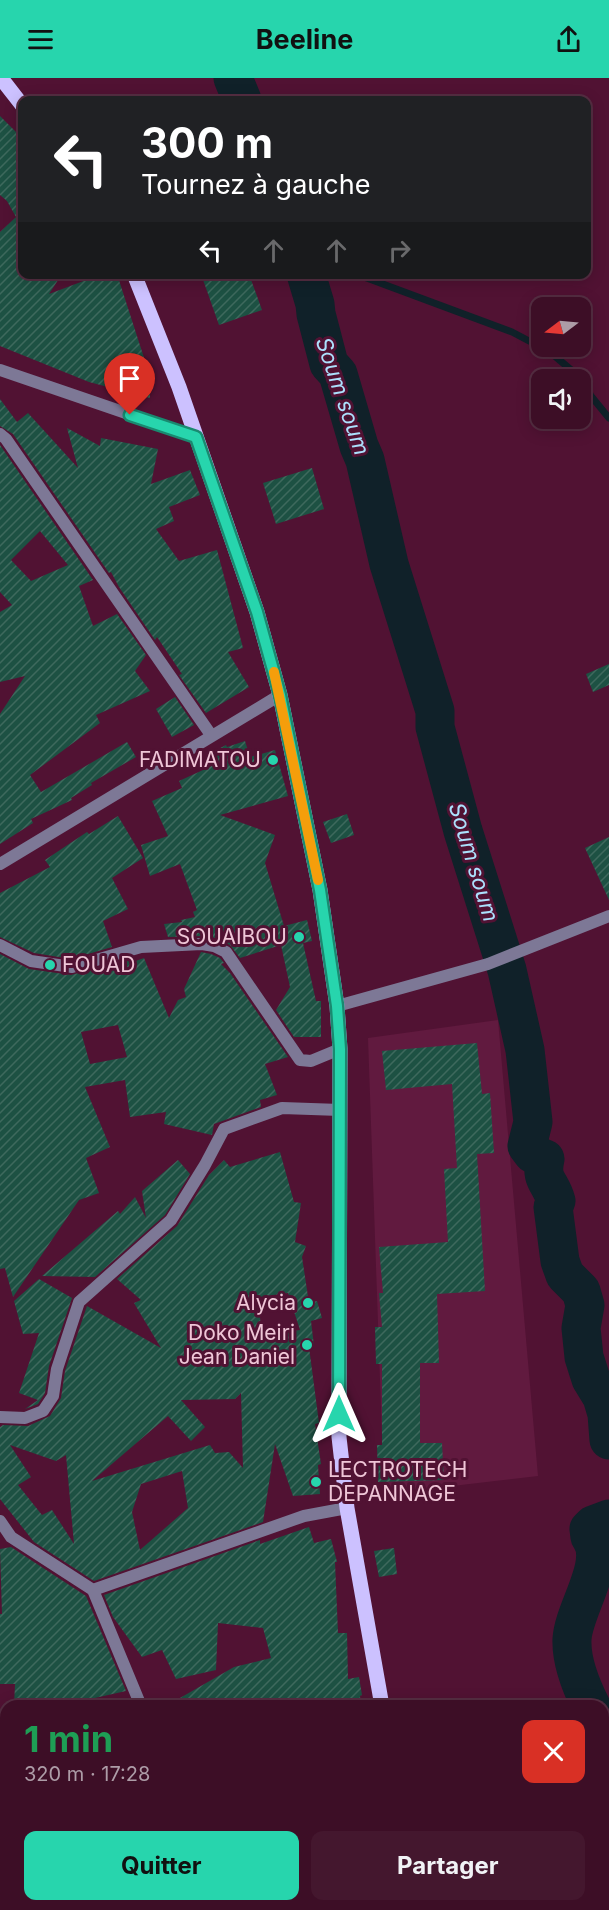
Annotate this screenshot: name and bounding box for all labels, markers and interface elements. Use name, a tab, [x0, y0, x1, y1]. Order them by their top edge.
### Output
icon: menu	[24, 23, 57, 56]
text: Beeline	[256, 23, 353, 56]
icon: share	[552, 23, 585, 56]
text: 300 m	[141, 117, 273, 168]
icon: left	[42, 120, 120, 198]
text: Tournez à gauche	[141, 168, 370, 201]
icon: left	[194, 234, 227, 267]
icon: ahead	[257, 234, 290, 267]
icon: ahead	[320, 234, 353, 267]
icon: right	[383, 234, 416, 267]
north arrow	[531, 297, 591, 357]
map controls	[531, 297, 591, 429]
water label: Soum soum	[311, 334, 375, 458]
pin	[104, 353, 155, 415]
icon: arrive	[113, 362, 146, 395]
button: sound	[531, 369, 591, 429]
place label: FADIMATOU	[139, 747, 261, 772]
marker: FADIMATOU	[266, 753, 280, 767]
water label: Soum soum	[444, 799, 504, 925]
place label: SOUAIBOU	[177, 924, 287, 949]
marker: SOUAIBOU	[292, 930, 306, 944]
place label: FOUAD	[62, 952, 135, 977]
marker: FOUAD	[43, 958, 57, 972]
place label: Alycia	[236, 1290, 296, 1315]
marker: Alycia	[301, 1296, 315, 1310]
place label: Doko Meiri Jean Daniel	[179, 1320, 295, 1369]
marker: Doko Meiri Jean Daniel	[300, 1338, 314, 1352]
position arrow	[307, 1382, 371, 1446]
place label: LECTROTECH DEPANNAGE	[328, 1457, 467, 1506]
marker: LECTROTECH DEPANNAGE	[309, 1475, 323, 1489]
text: 1 min	[24, 1717, 113, 1761]
button: close	[522, 1720, 585, 1783]
text: 320 m · 17:28	[24, 1762, 150, 1786]
button: Quitter	[24, 1831, 299, 1900]
button: Partager	[311, 1831, 585, 1900]

